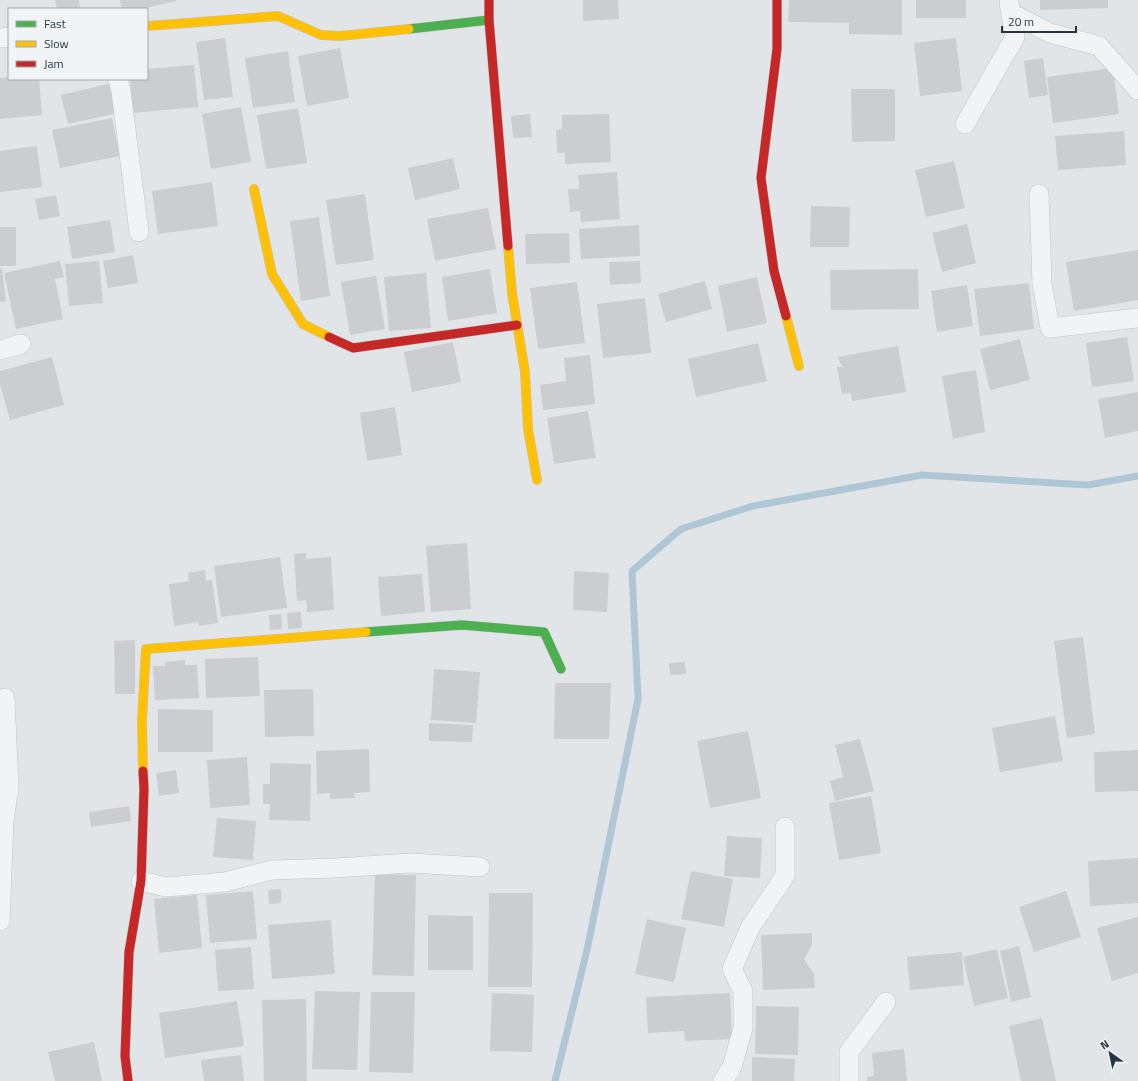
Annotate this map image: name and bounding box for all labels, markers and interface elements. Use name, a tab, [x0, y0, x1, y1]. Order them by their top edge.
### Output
legend	[8, 8, 148, 80]
scale bar	[1002, 8, 1076, 34]
text: 20 m	[1008, 12, 1034, 31]
text: Fast	[44, 14, 67, 33]
text: Slow	[44, 34, 69, 53]
text: Jam	[44, 54, 64, 73]
north arrow	[1090, 1033, 1130, 1073]
text: N	[1097, 1036, 1112, 1053]

